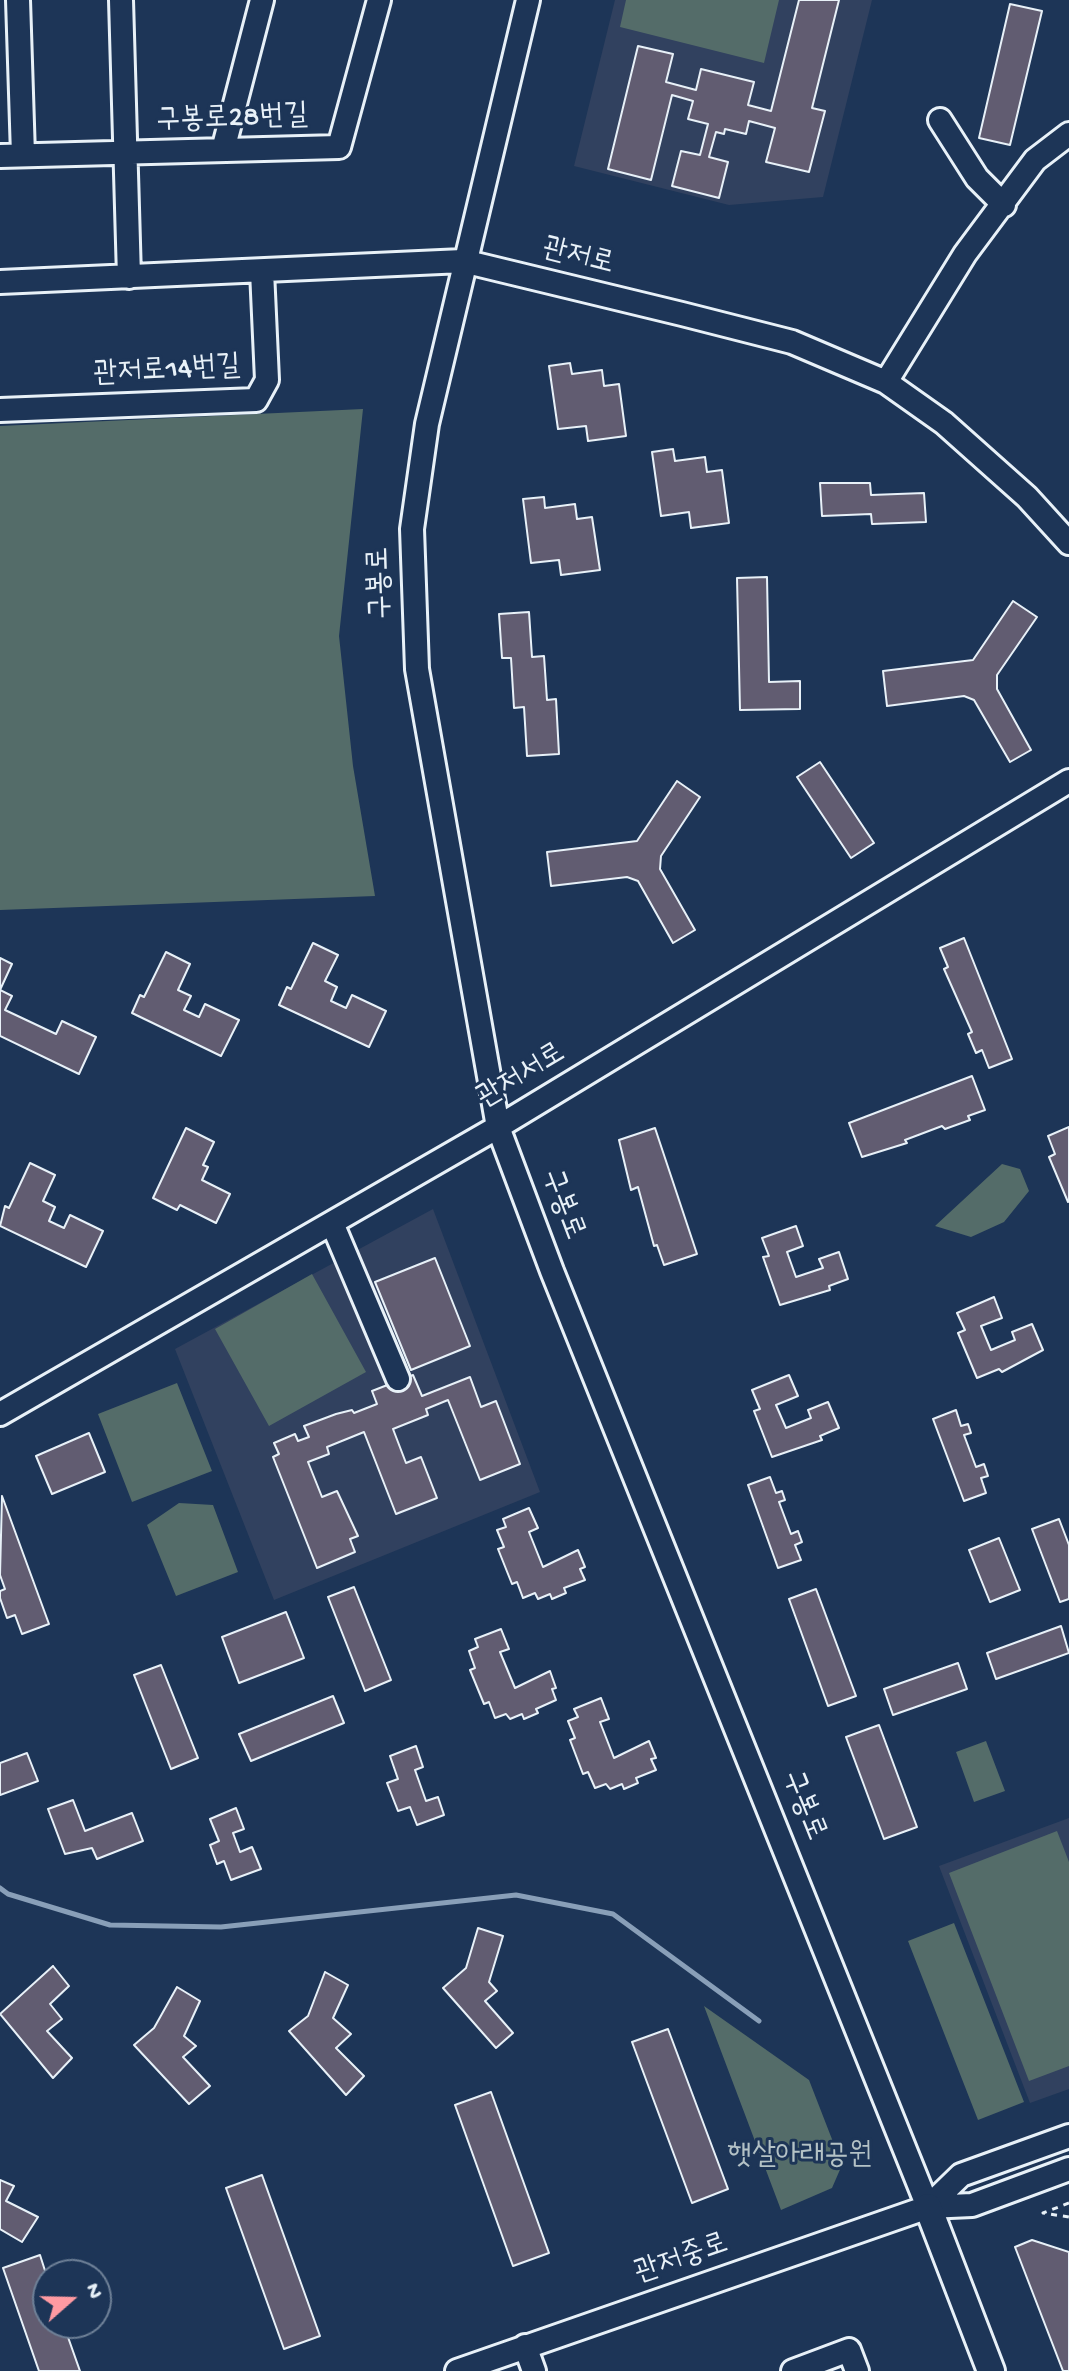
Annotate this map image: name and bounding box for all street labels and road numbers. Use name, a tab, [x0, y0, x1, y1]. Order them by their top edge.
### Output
street label: 구봉로28번길	[155, 99, 309, 141]
street label: 관저로	[539, 232, 617, 284]
street label: 관저로14번길	[93, 350, 241, 394]
street label: 구봉로	[363, 546, 401, 620]
street label: 관저서로	[471, 1037, 573, 1117]
street label: 구봉로	[531, 1165, 591, 1245]
street label: 구봉로	[772, 1766, 832, 1846]
street label: 관저중로	[630, 2227, 734, 2293]

